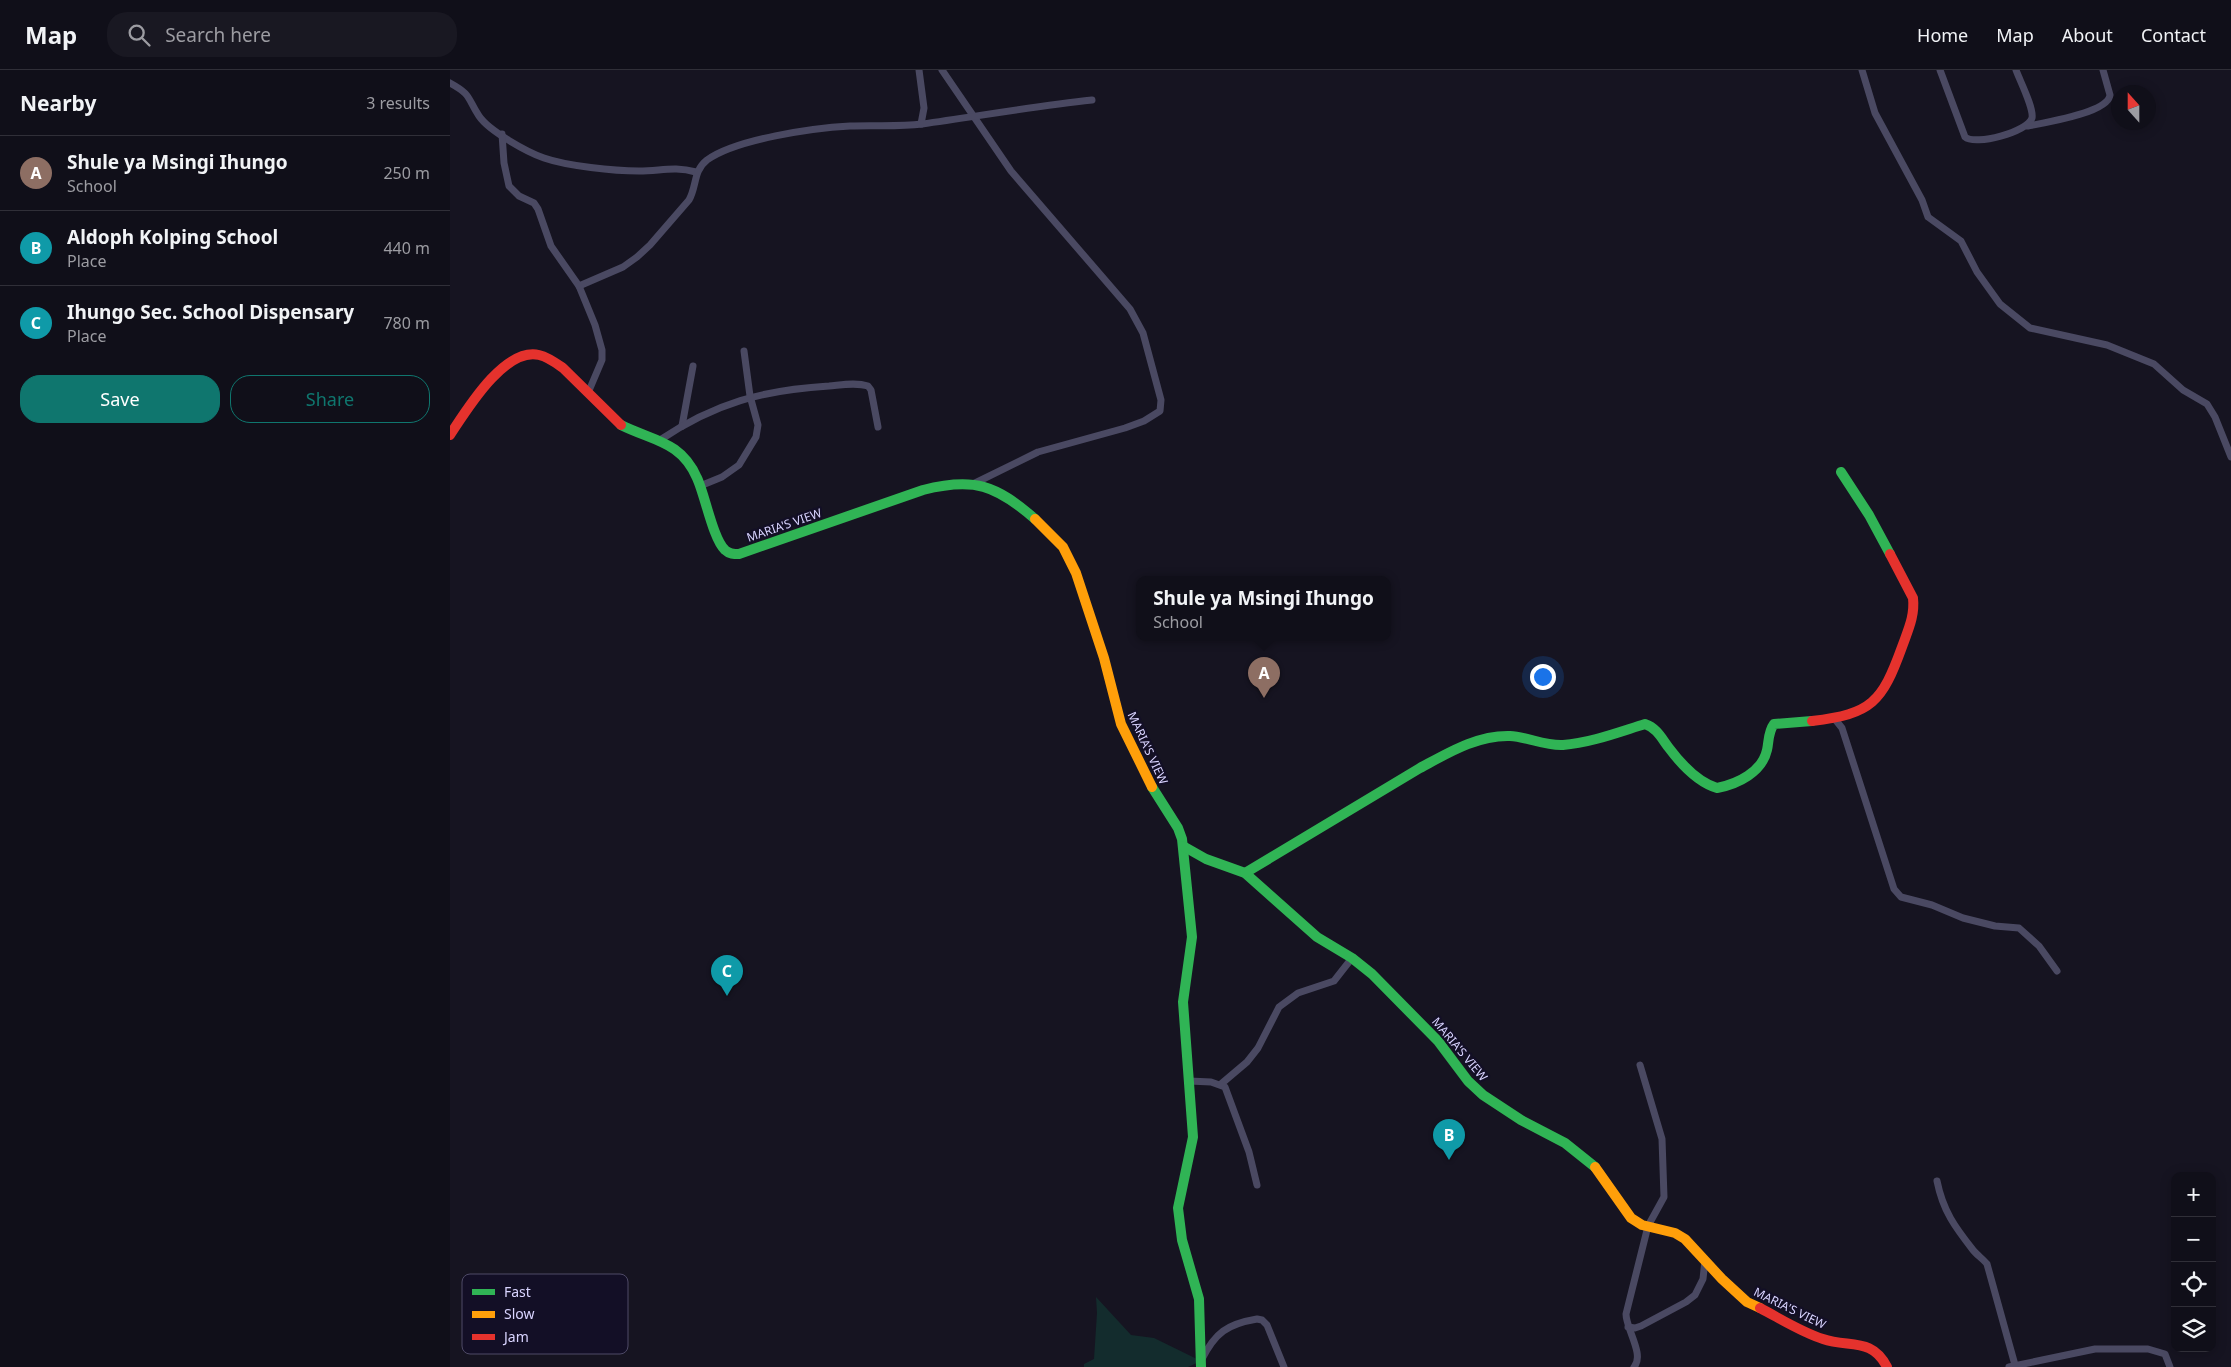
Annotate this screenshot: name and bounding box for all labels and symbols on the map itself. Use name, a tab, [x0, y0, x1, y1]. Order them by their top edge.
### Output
north arrow	[2111, 85, 2156, 130]
street label: MARIA'S VIEW	[744, 504, 824, 546]
pin: A	[1248, 657, 1280, 698]
your location	[1530, 664, 1556, 690]
street label: MARIA'S VIEW	[1124, 709, 1172, 787]
pin: C	[711, 955, 743, 996]
street label: MARIA'S VIEW	[1428, 1013, 1492, 1085]
pin: B	[1433, 1119, 1465, 1160]
legend	[462, 1274, 628, 1354]
text: Fast	[504, 1282, 531, 1301]
street label: MARIA'S VIEW	[1751, 1283, 1829, 1333]
text: Slow	[504, 1304, 535, 1323]
text: Jam	[502, 1327, 529, 1346]

